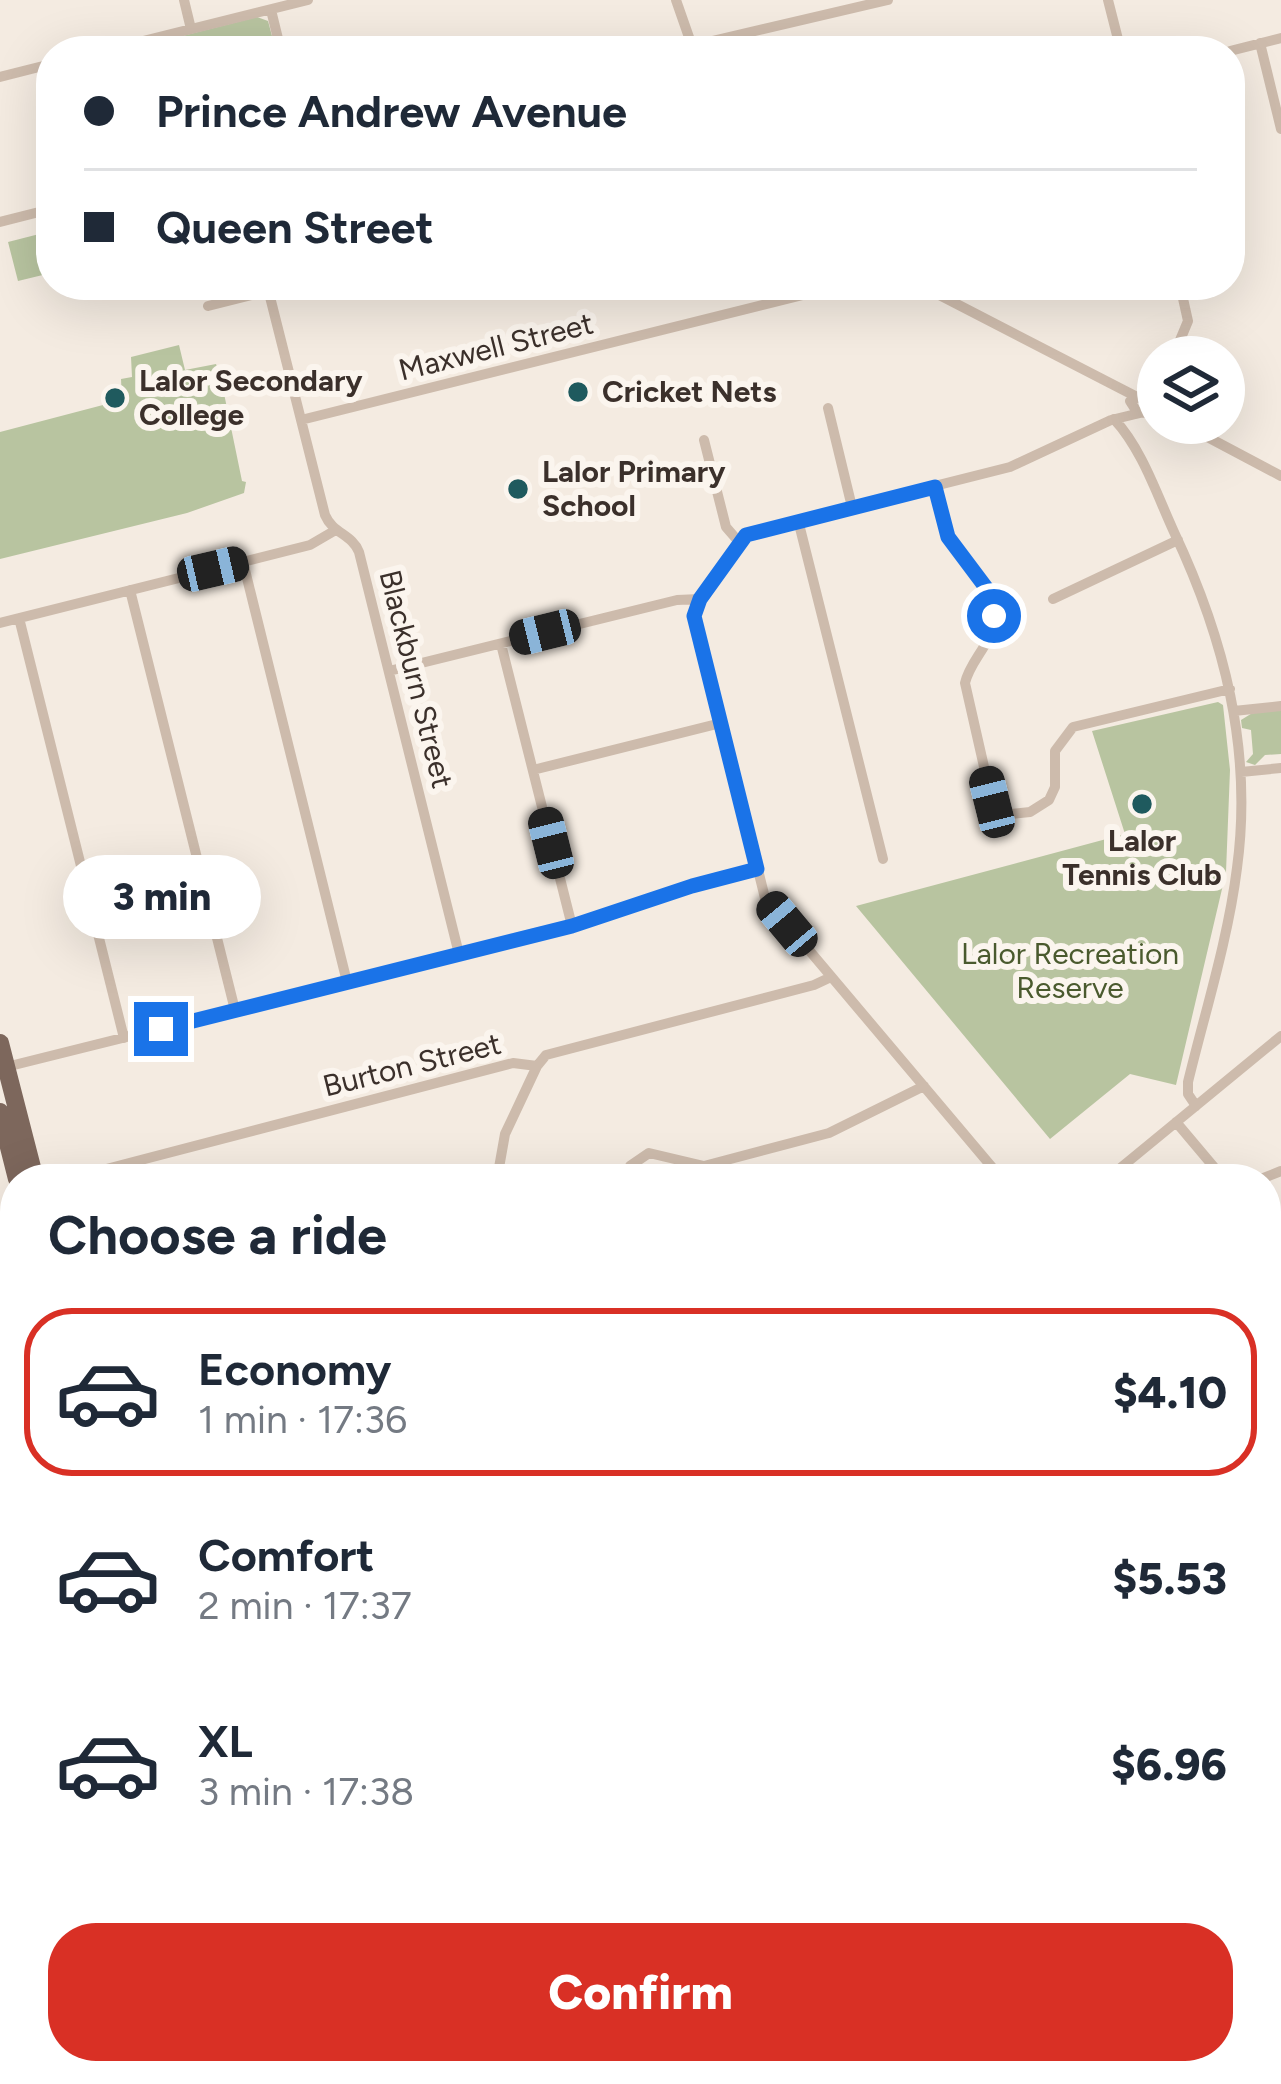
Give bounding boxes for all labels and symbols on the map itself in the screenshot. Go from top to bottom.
street label: Maxwell Street [395,304,597,389]
place label: Lalor Secondary College [139,362,363,433]
place label: Cricket Nets [602,373,776,410]
marker: Cricket Nets [565,379,591,405]
marker: Lalor Secondary College [102,385,128,411]
place label: Lalor Primary School [542,453,726,524]
marker: Lalor Primary School [505,476,531,502]
car [174,543,252,595]
street label: Blackburn Street [371,566,461,792]
route start [967,589,1021,643]
car [506,606,584,658]
car [966,763,1018,841]
marker: Lalor Tennis Club [1129,791,1155,817]
car [525,804,577,882]
place label: Lalor Tennis Club [1062,822,1222,893]
callout: 3 min [62,855,260,939]
car [750,885,824,963]
park label: Lalor Recreation Reserve [961,935,1179,1006]
route end [134,1002,188,1056]
street label: Burton Street [319,1025,505,1104]

